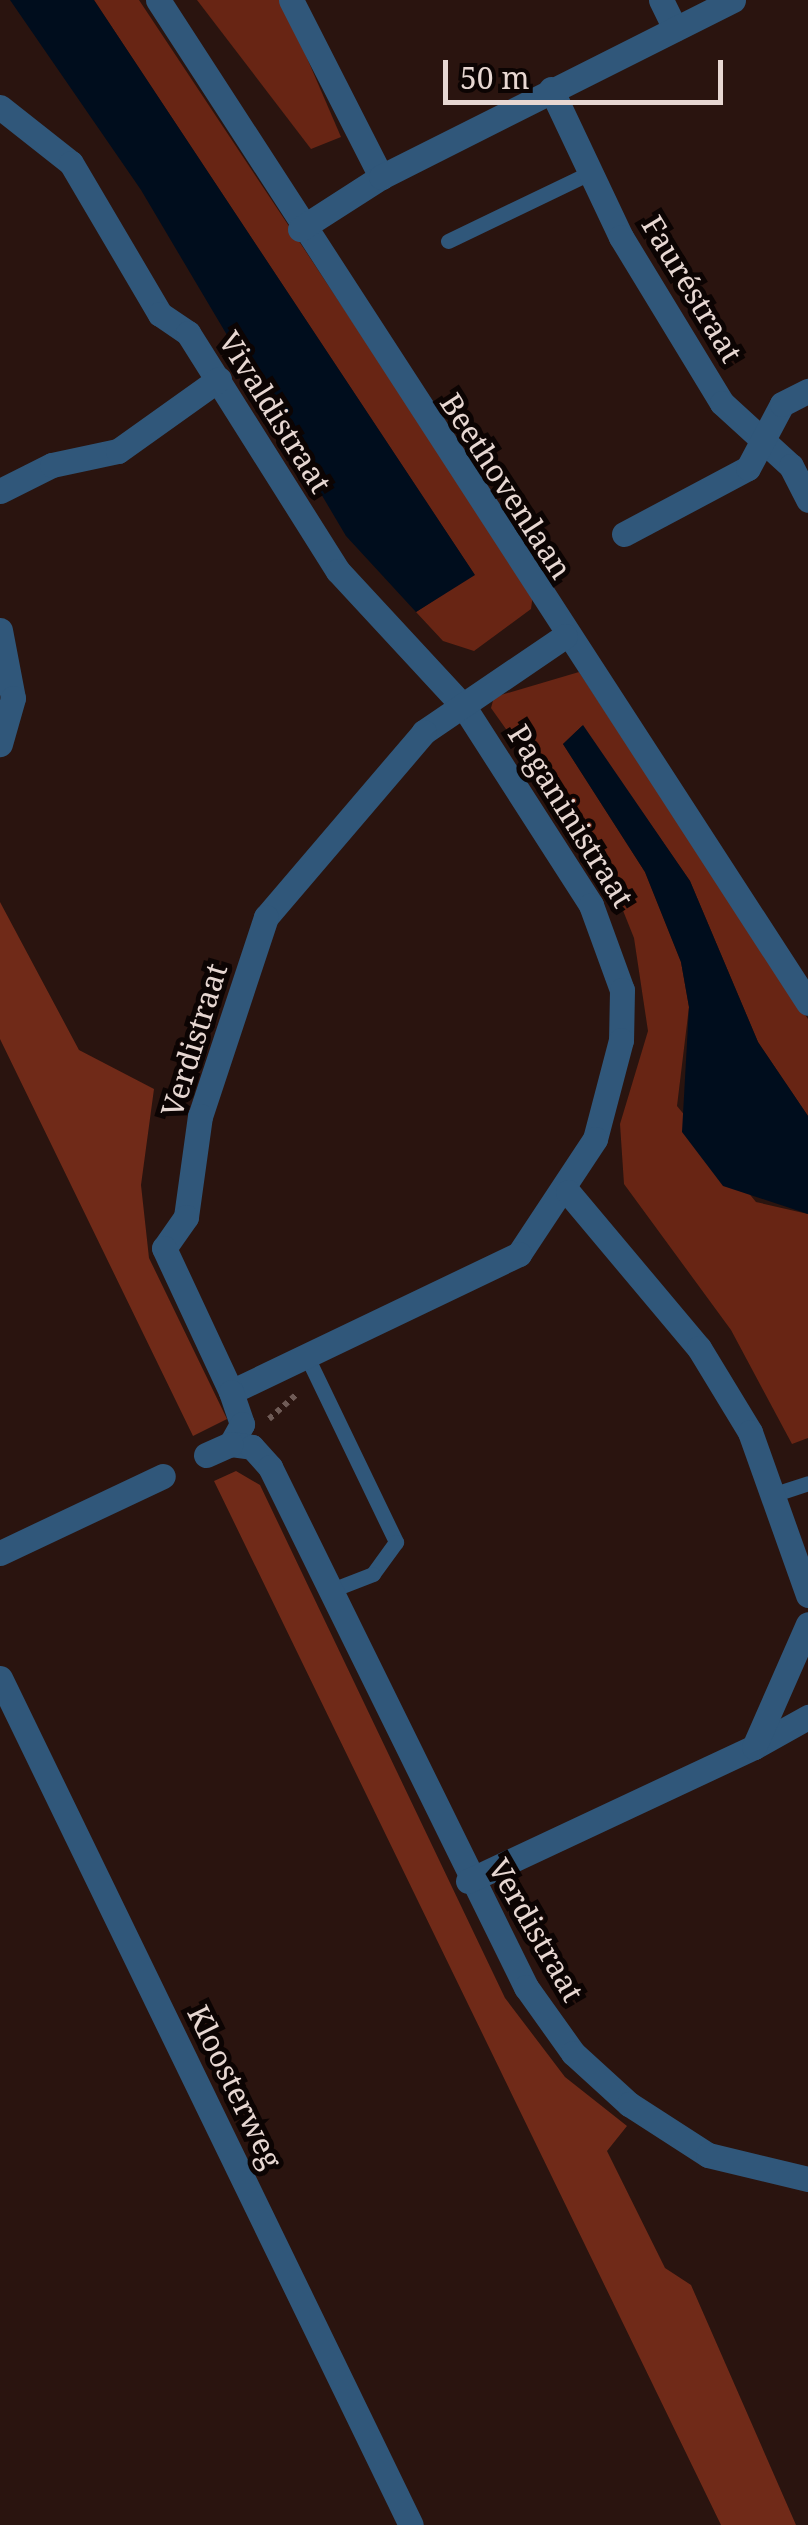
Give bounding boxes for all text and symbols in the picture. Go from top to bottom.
scale bar [448,40,728,102]
text: 50 m [460,57,530,98]
street label: Fauréstraat [634,209,750,369]
street label: Vivaldistraat [211,325,339,499]
street label: Beethovenlaan [433,387,579,585]
street label: Paganinistraat [501,718,641,914]
street label: Verdistraat [154,959,234,1121]
street label: Verdistraat [481,1852,591,2008]
street label: Kloosterweg [180,1999,290,2175]

